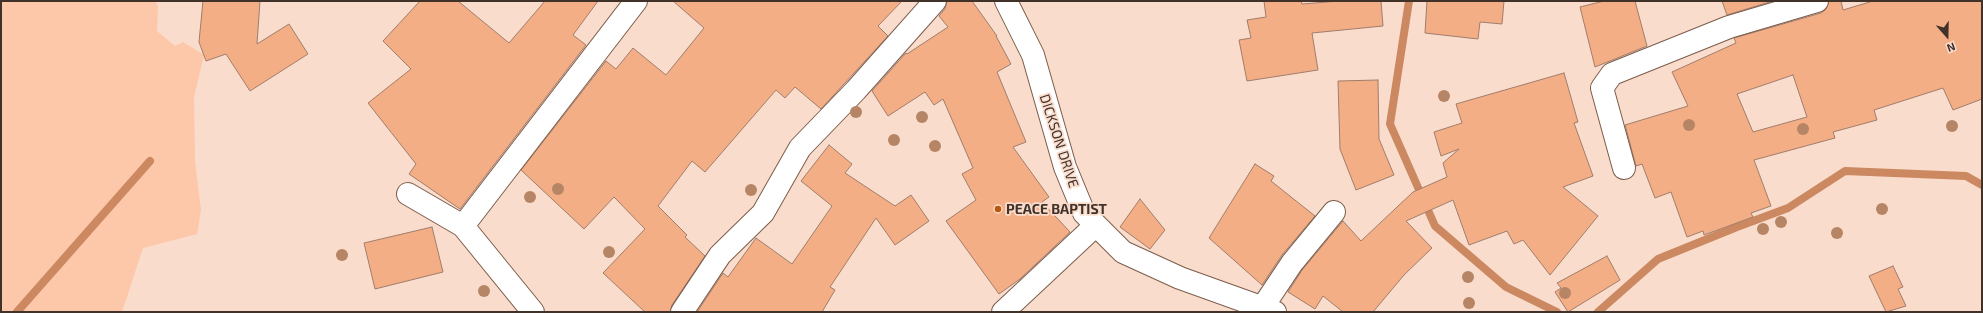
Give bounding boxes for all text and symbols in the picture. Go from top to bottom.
north arrow [1927,16,1967,56]
text: N [1945,40,1957,55]
street label: DICKSON DRIVE [1036,92,1082,190]
place label: PEACE BAPTIST [1006,201,1107,217]
marker: PEACE BAPTIST [993,204,1003,214]

